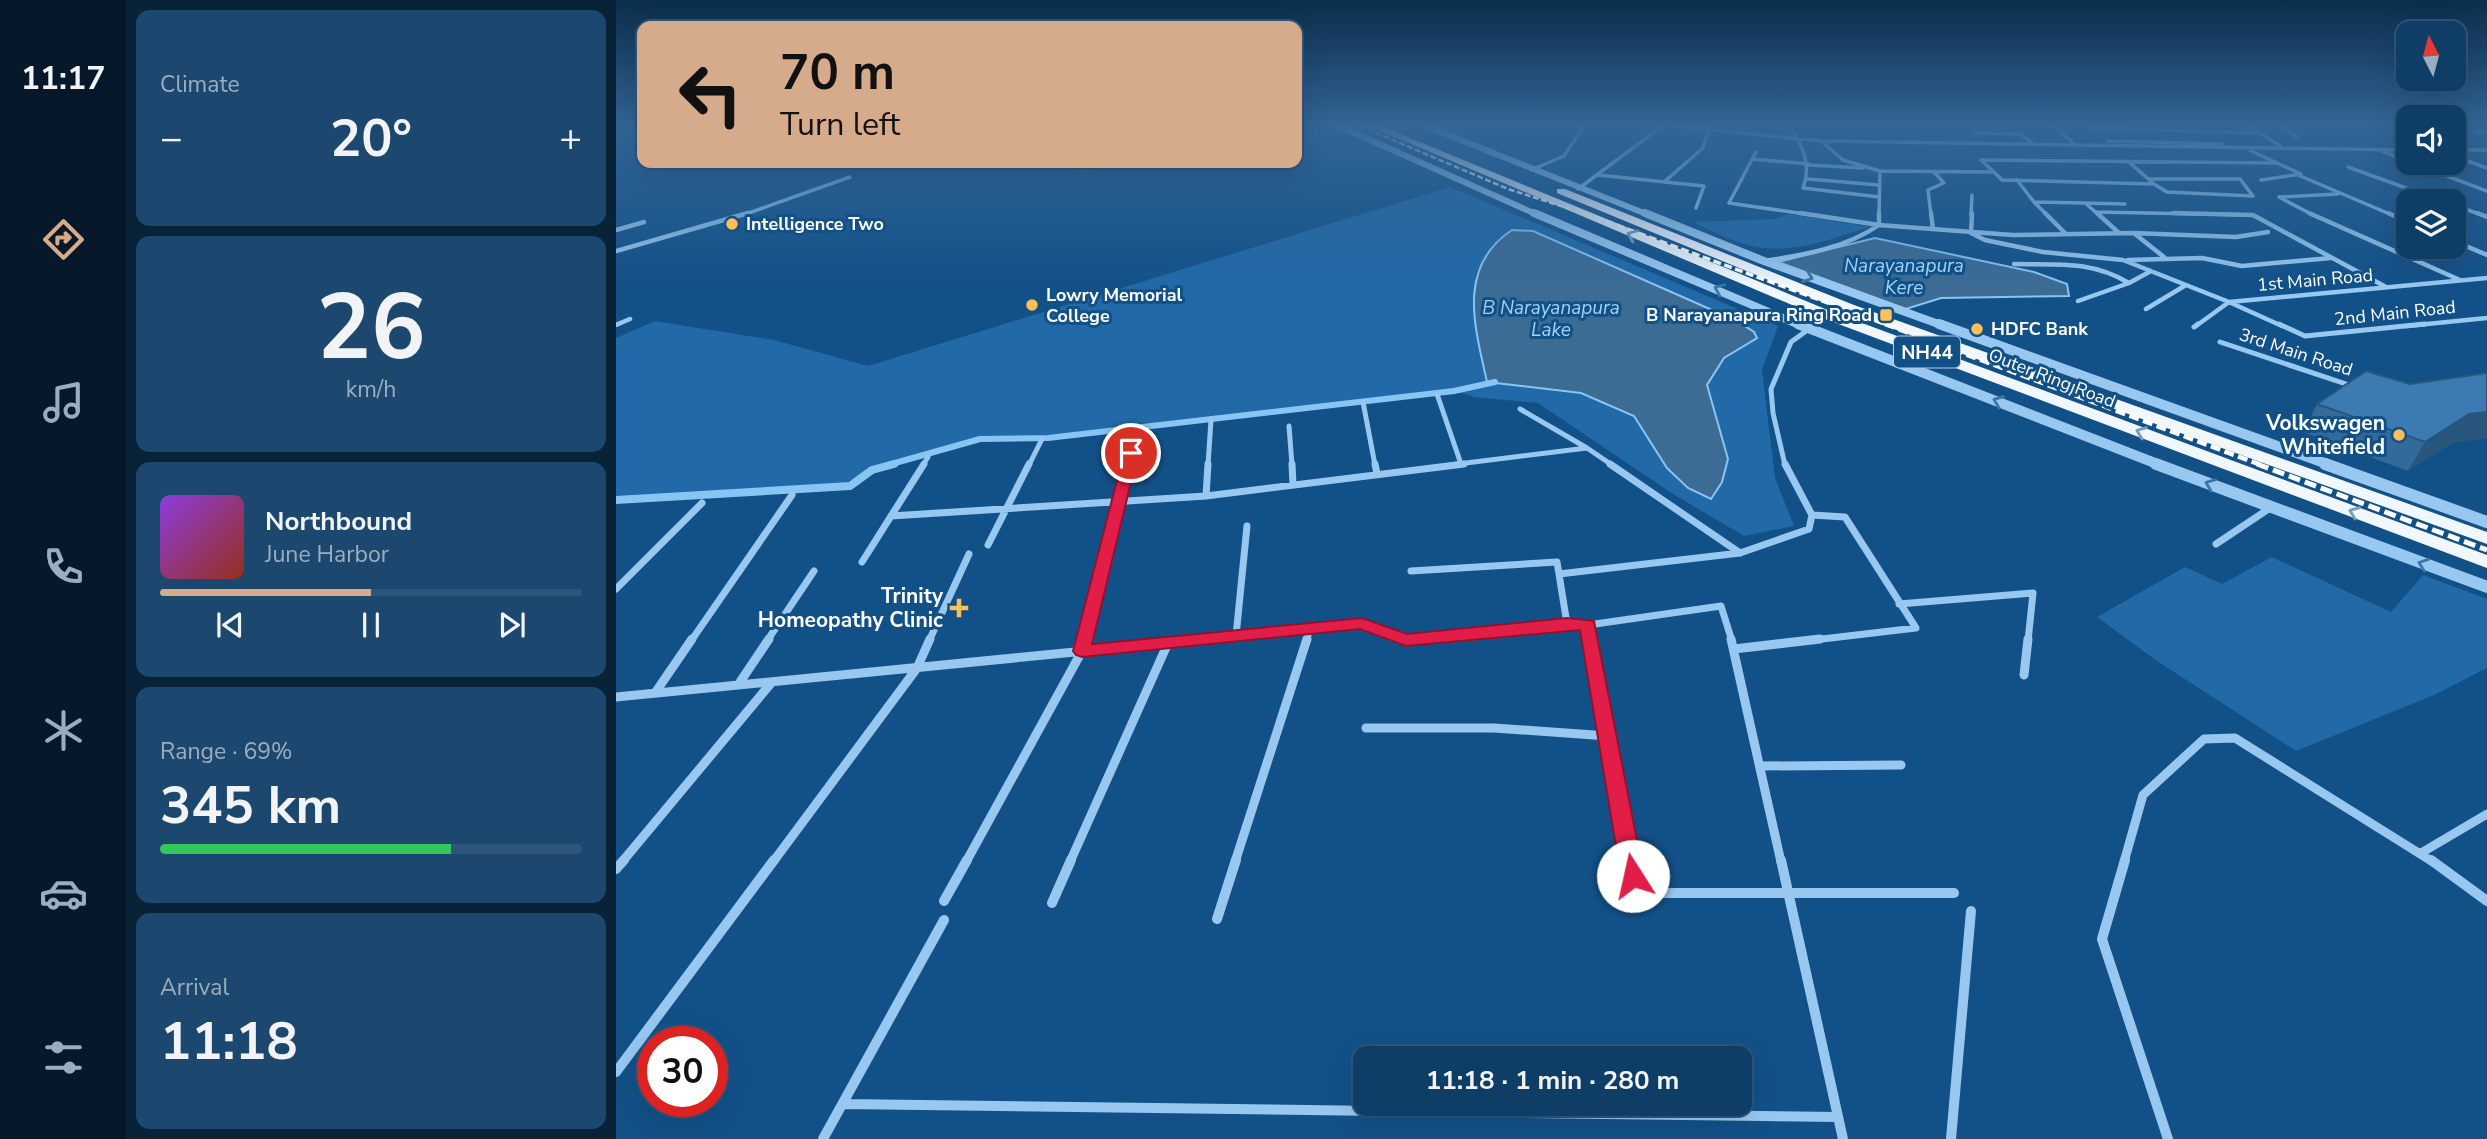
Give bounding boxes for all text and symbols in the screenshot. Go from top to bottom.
north arrow [2396,21,2466,91]
map controls [2396,21,2466,259]
text: 70 m [780,39,895,106]
icon: left [665,49,756,140]
text: 11:17 [21,57,105,100]
text: Climate [160,69,240,100]
text: 20° [330,103,412,174]
text: Turn left [780,103,900,146]
button: sound [2396,105,2466,175]
text: − [160,113,183,164]
text: + [559,113,582,164]
button: layers [2396,189,2466,259]
place label: Intelligence Two [746,212,884,236]
icon: directions [39,215,88,264]
marker: Intelligence Two [724,216,740,232]
one-way arrow [1627,229,1639,243]
water label: Narayanapura Kere [1844,253,1964,301]
street label: 1st Main Road [2256,263,2374,297]
text: 26 [316,266,426,390]
one-way arrow [1802,269,1814,283]
place label: Lowry Memorial College [1046,283,1183,328]
one-way arrow [1713,284,1725,298]
water label: B Narayanapura Lake [1482,295,1620,343]
street label: 2nd Main Road [2333,295,2457,331]
marker: Lowry Memorial College [1024,297,1040,313]
place label: B Narayanapura Ring Road [1646,303,1872,327]
marker: B Narayanapura Ring Road [1878,307,1894,323]
place label: HDFC Bank [1991,317,2088,341]
marker: HDFC Bank [1969,321,1985,337]
street label: 3rd Main Road [2236,322,2356,382]
road number: NH44 [1894,336,1960,368]
street label: Outer Ring Road [1985,343,2119,413]
text: km/h [346,374,396,405]
icon: music [39,378,88,427]
one-way arrow [1993,395,2005,409]
place label: Volkswagen Whitefield [2265,409,2385,461]
pin [1101,423,1161,483]
one-way arrow [2136,427,2148,441]
marker: Volkswagen Whitefield [2391,427,2407,443]
icon: arrive [1112,434,1150,472]
one-way arrow [2205,479,2217,493]
text: Northbound [265,504,412,539]
one-way arrow [2349,506,2361,520]
text: June Harbor [265,539,389,570]
icon: phone [39,542,88,591]
one-way arrow [2417,558,2429,572]
place label: Trinity Homeopathy Clinic [758,582,944,634]
marker: Trinity Homeopathy Clinic [949,598,969,618]
icon: previous [211,606,249,644]
icon: pause [352,606,390,644]
icon: next [493,606,531,644]
icon: climate [39,706,88,755]
text: Range · 69% [160,736,292,767]
text: 345 km [160,770,341,841]
position arrow [1596,839,1670,913]
icon: car [39,869,88,918]
text: Arrival [160,972,229,1003]
text: 11:18 [160,1006,298,1077]
speed limit sign: 30 [637,1026,728,1117]
icon: filters [39,1033,88,1082]
text: 11:18 · 1 min · 280 m [1426,1063,1679,1098]

